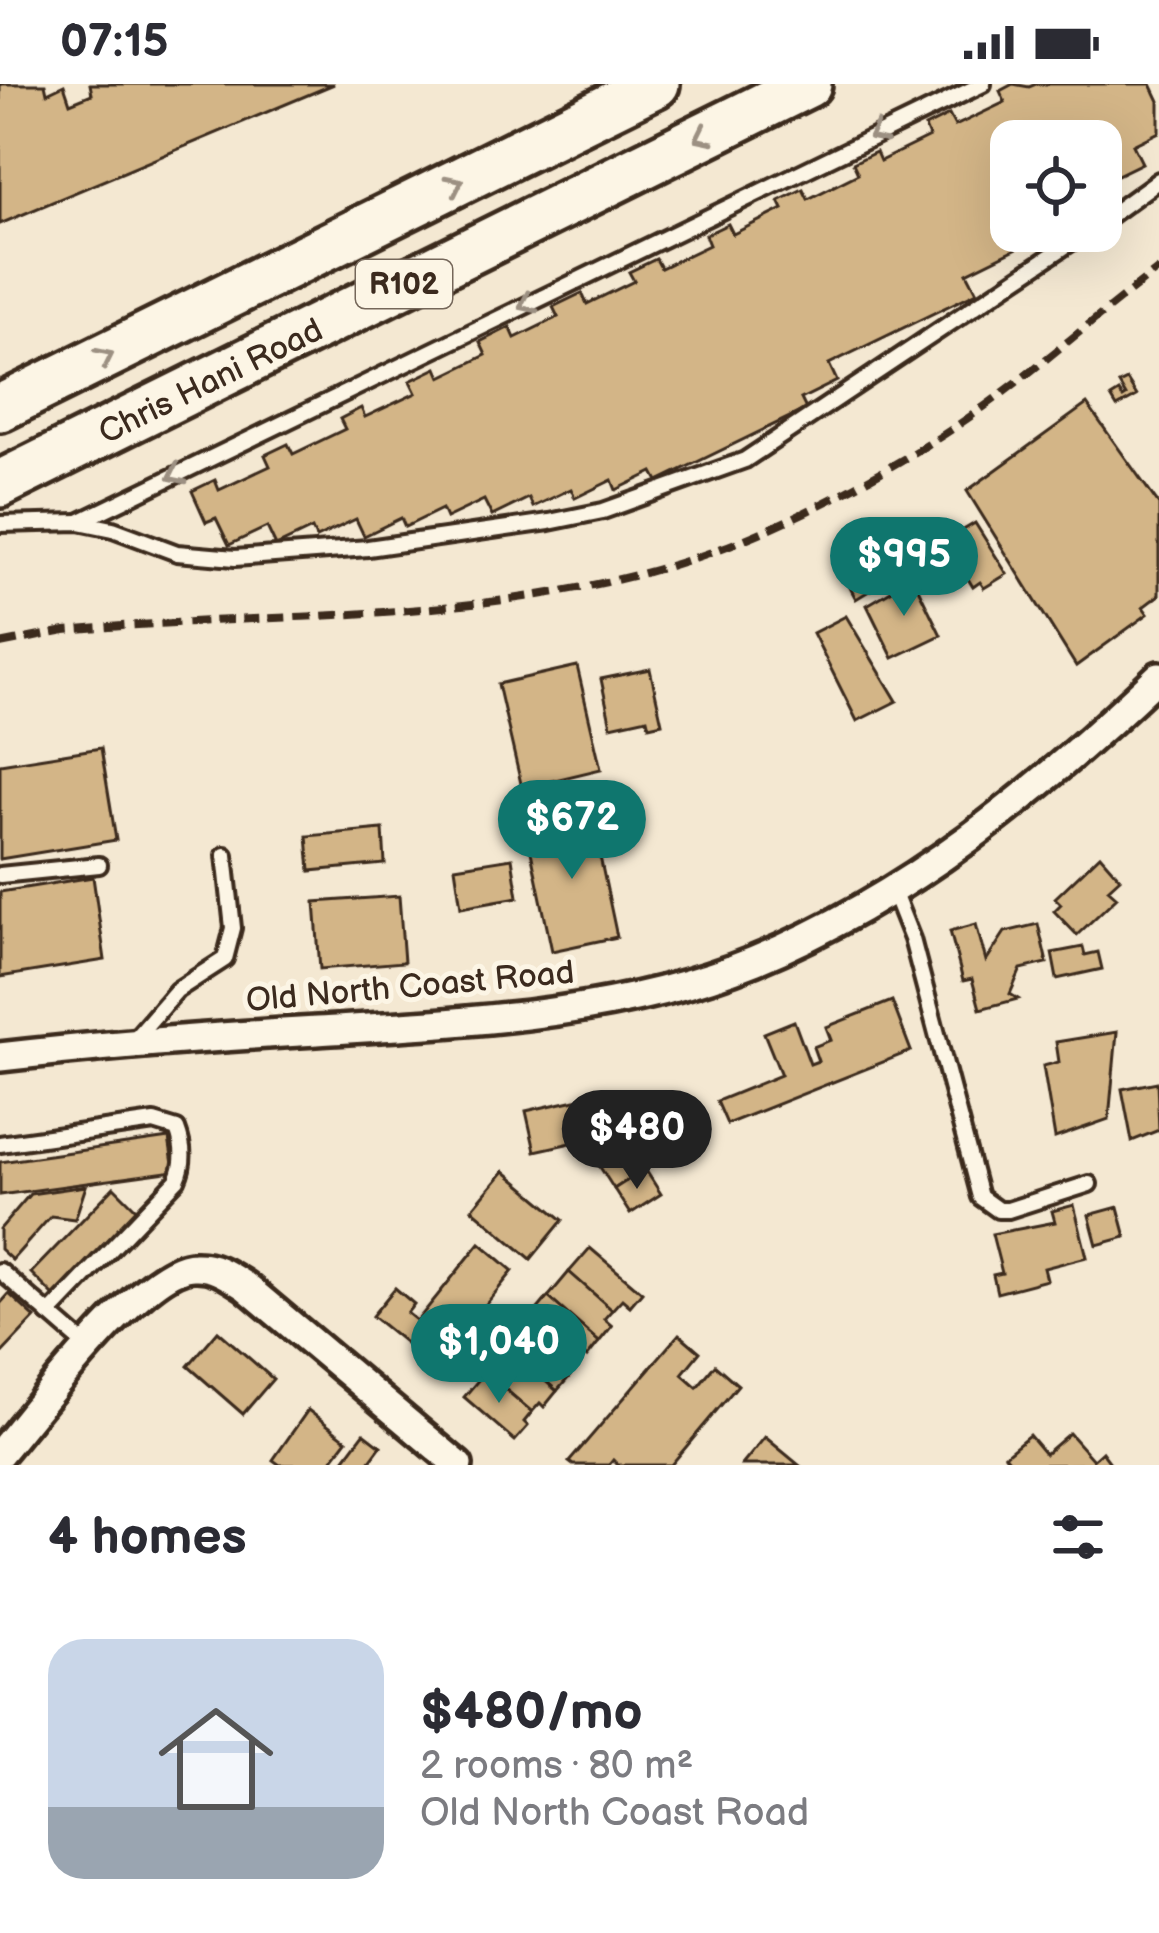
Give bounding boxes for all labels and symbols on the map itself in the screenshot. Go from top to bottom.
one-way arrow [868,120,889,143]
one-way arrow [694,122,715,145]
one-way arrow [442,175,464,198]
road number: R102 [356,260,452,308]
one-way arrow [517,290,539,313]
street label: Chris Hani Road [92,310,329,453]
one-way arrow [93,347,114,371]
one-way arrow [167,461,188,484]
pin: $995 [833,517,975,619]
pin: $672 [501,780,643,882]
street label: Old North Coast Road [244,953,576,1021]
pin: $480 [566,1090,708,1192]
pin: $1,040 [401,1304,597,1406]

